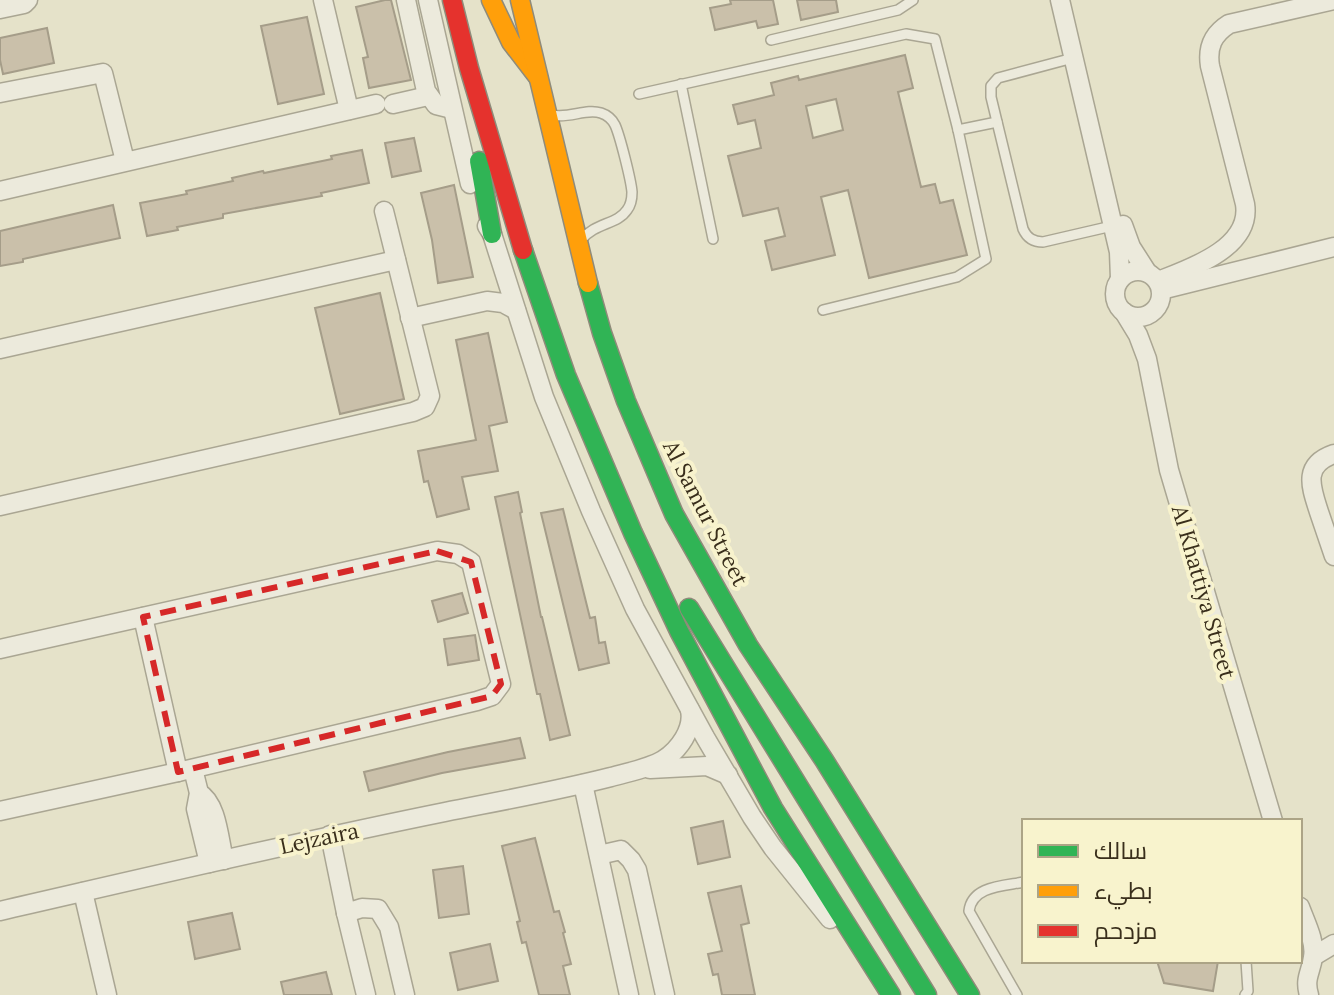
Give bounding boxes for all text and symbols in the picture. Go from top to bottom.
street label: Al Samur Street [657,435,755,591]
street label: Al Khattiya Street [1166,501,1242,683]
street label: Lejzaira [277,816,361,860]
legend [1022,819,1302,963]
text: سالك [1094,835,1147,866]
text: بطيء [1094,875,1153,910]
text: مزدحم [1094,915,1157,947]

